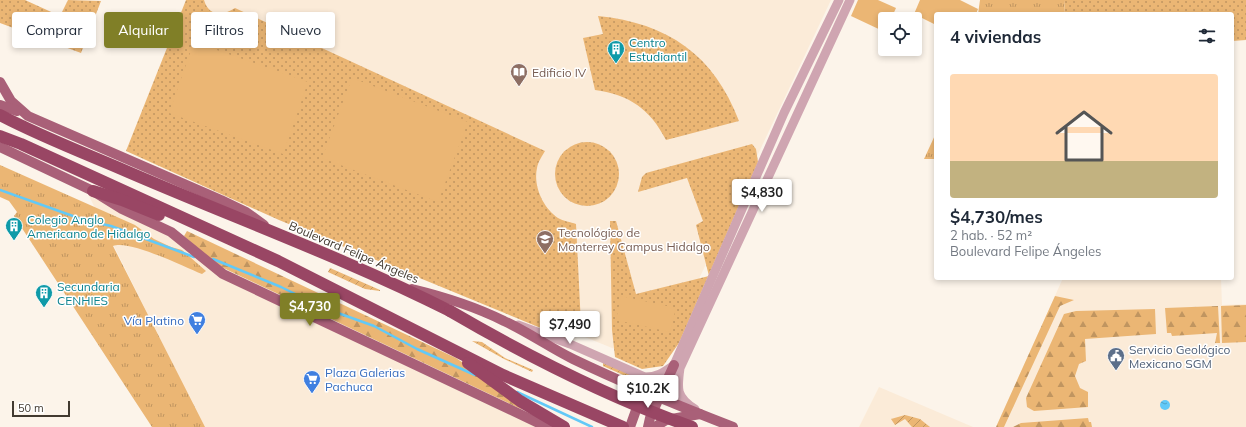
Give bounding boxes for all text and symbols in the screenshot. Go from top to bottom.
chip: Comprar [12,12,96,48]
chip: Alquilar [104,12,183,48]
chip: Filtros [191,12,258,48]
chip: Nuevo [266,12,335,48]
map controls [878,12,922,56]
button: locate [878,12,922,56]
icon: filters [1196,25,1218,47]
text: 4 viviendas [950,26,1041,47]
place label: Centro Estudiantil [629,35,687,64]
building icon: Centro Estudiantil [606,39,626,64]
library icon: Edificio IV [509,62,529,87]
place label: Edificio IV [532,65,587,80]
icon: home [1048,100,1120,172]
pin: $4,830 [729,179,795,213]
text: $4,830 [741,184,783,200]
text: $4,730/mes [950,206,1043,227]
place label: Colegio Anglo Americano de Hidalgo [27,212,151,241]
building icon: Colegio Anglo Americano de Hidalgo [4,216,24,241]
street label: Boulevard Felipe Ángeles [287,218,421,286]
place label: Tecnológico de Monterrey Campus Hidalgo [558,225,710,254]
text: 2 hab. · 52 m² [950,227,1032,243]
school or university icon: Tecnológico de Monterrey Campus Hidalgo [535,229,555,254]
text: Boulevard Felipe Ángeles [950,243,1102,259]
place label: Secundaria CENHIES [57,279,120,308]
building icon: Secundaria CENHIES [34,283,54,308]
pin: $4,730 [277,293,343,327]
text: $4,730 [289,298,331,314]
supermarket icon: Vía Platino [187,310,207,335]
pin: $7,490 [537,311,603,345]
place label: Vía Platino [124,313,184,328]
text: $7,490 [549,316,591,332]
place label: Servicio Geológico Mexicano SGM [1129,342,1231,371]
public building icon: Servicio Geológico Mexicano SGM [1106,346,1126,371]
place label: Plaza Galerias Pachuca [325,365,405,394]
supermarket icon: Plaza Galerias Pachuca [302,369,322,394]
pin: $10.2K [615,375,681,409]
text: $10.2K [626,380,670,396]
scale bar [12,399,70,418]
text: 50 m [18,401,44,415]

